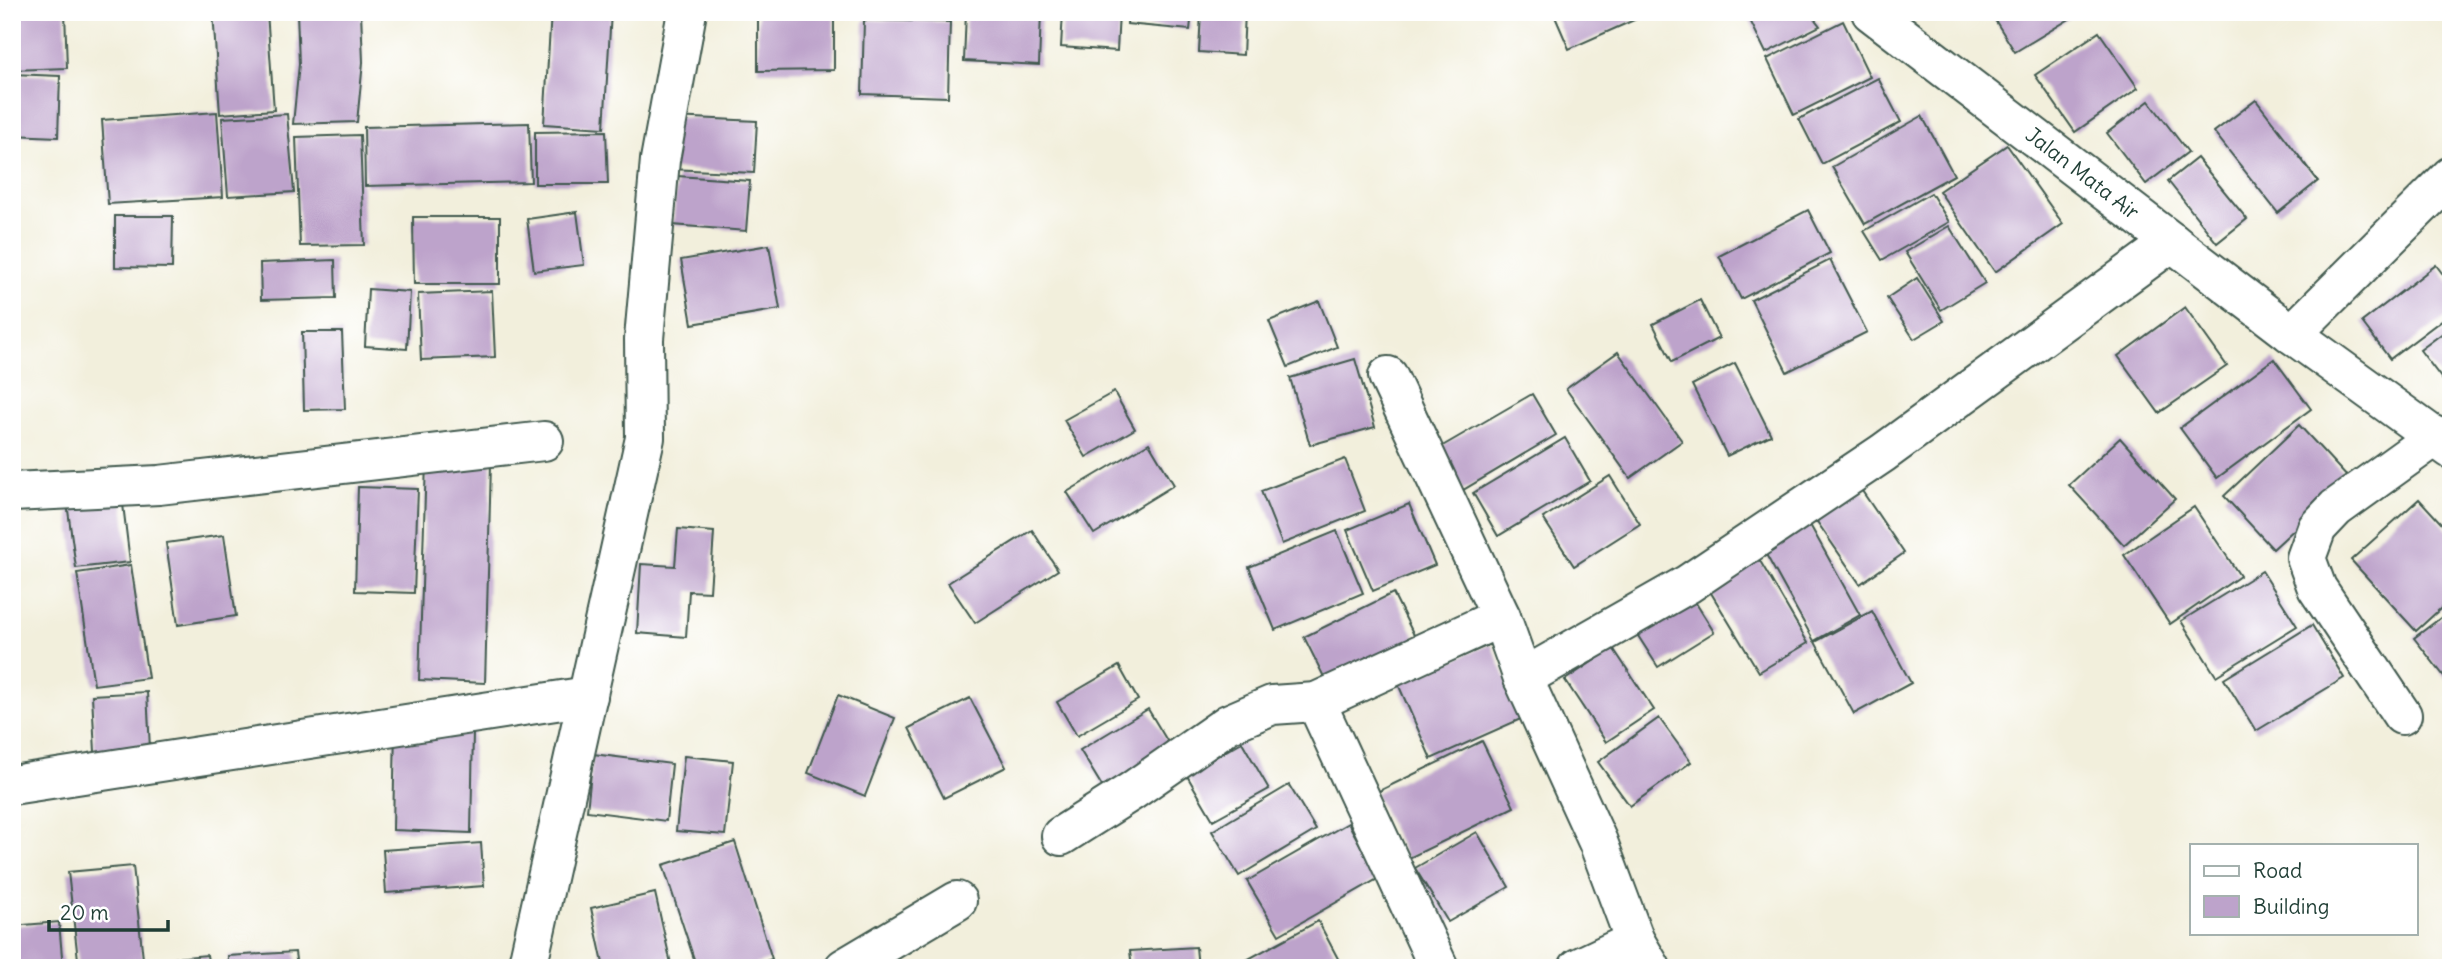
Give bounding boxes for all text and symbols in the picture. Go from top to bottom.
street label: Jalan Mata Air [2020,121,2145,226]
legend [2190,844,2418,934]
text: Road [2253,857,2302,884]
scale bar [49,889,168,933]
text: Building [2253,893,2329,920]
text: 20 m [60,899,109,926]

